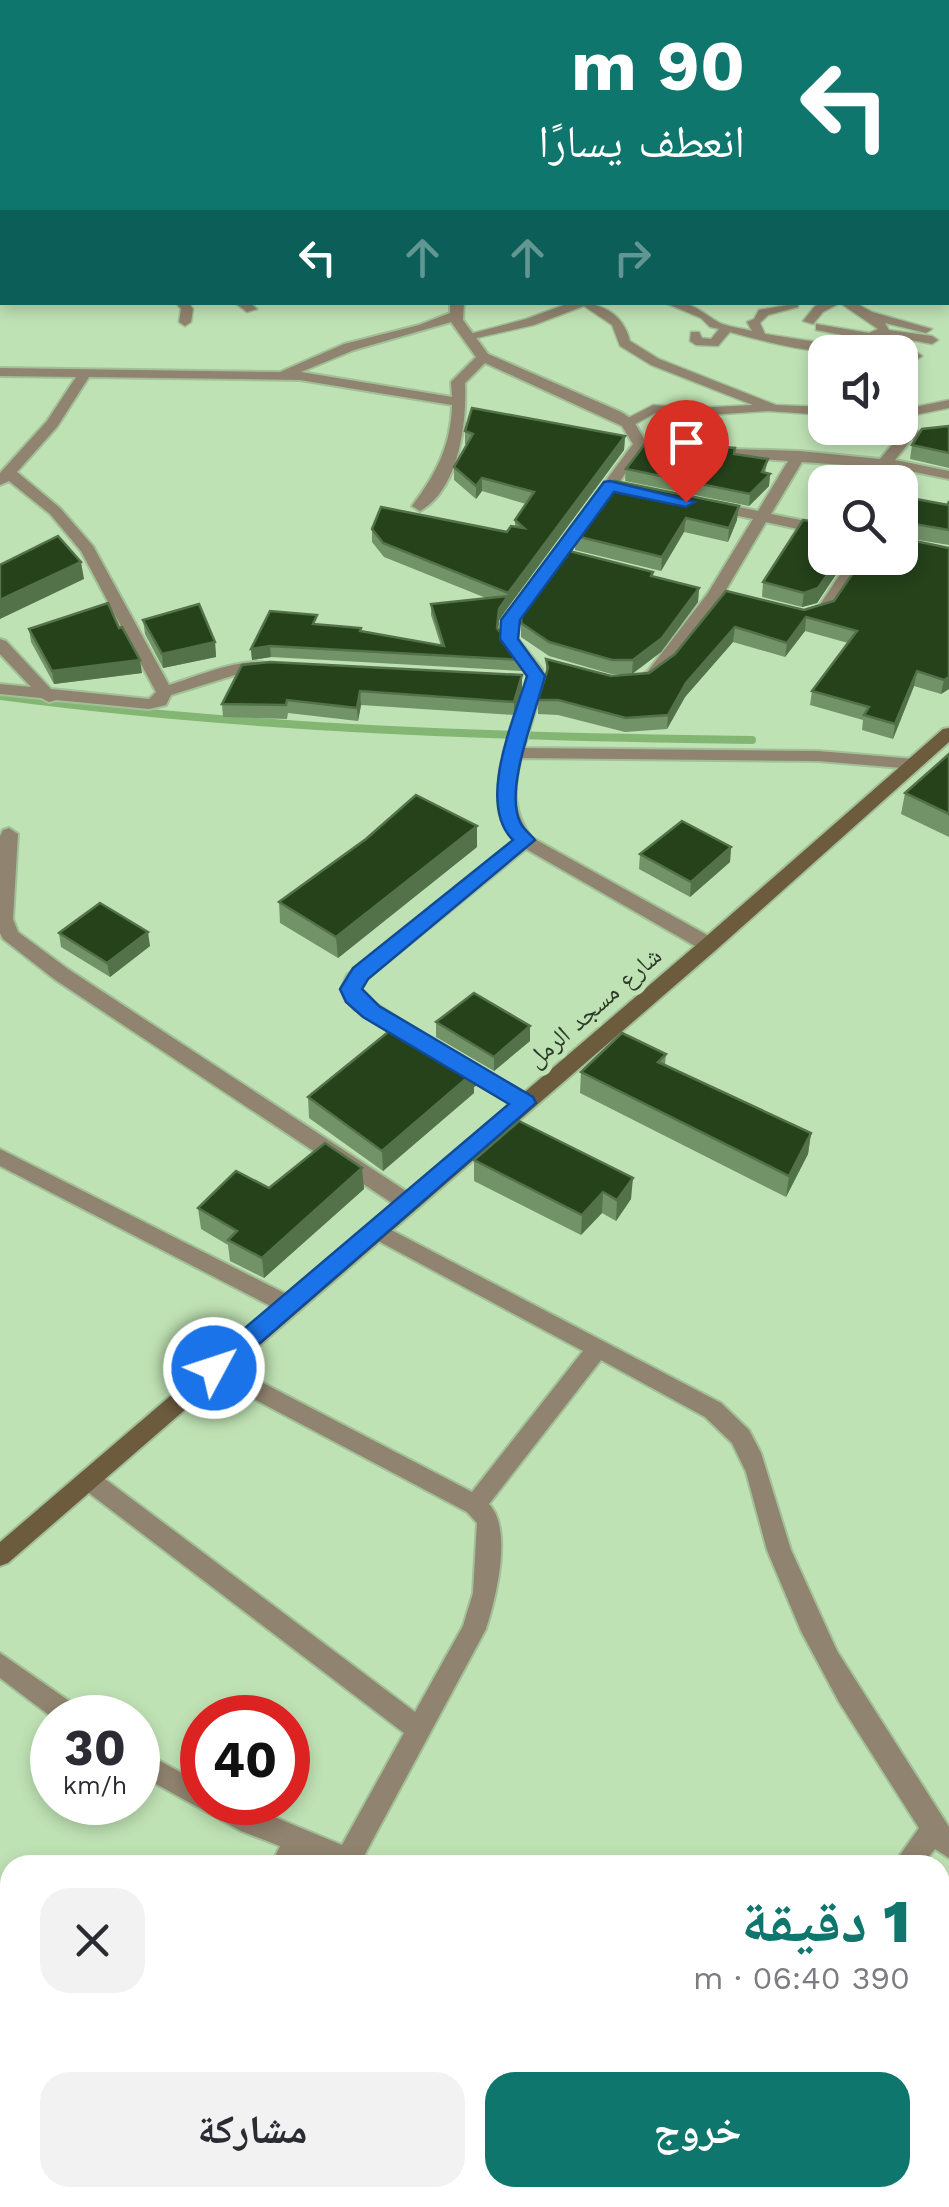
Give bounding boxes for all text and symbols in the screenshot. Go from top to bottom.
text: 90 m [571,25,745,107]
icon: left [780,40,910,170]
text: انعطف يسارًا [538,115,745,168]
icon: left [290,230,345,285]
icon: ahead [395,230,450,285]
icon: ahead [500,230,555,285]
icon: right [605,230,660,285]
map controls [808,335,918,575]
button: sound [808,335,918,445]
pin [644,400,729,503]
icon: arrive [659,415,714,470]
button: search [808,465,918,575]
street label: شارع مسجد الرمل [521,941,668,1074]
position arrow [162,1316,266,1420]
speed limit sign: 40 [180,1695,310,1825]
text: 30 [64,1718,126,1777]
text: km/h [63,1771,127,1800]
text: 1 دقيقة [741,1886,910,1957]
button: close [40,1888,145,1993]
text: 390 m · 06:40 [693,1959,910,1997]
button: مشاركة [40,2072,465,2187]
button: خروج [485,2072,910,2187]

